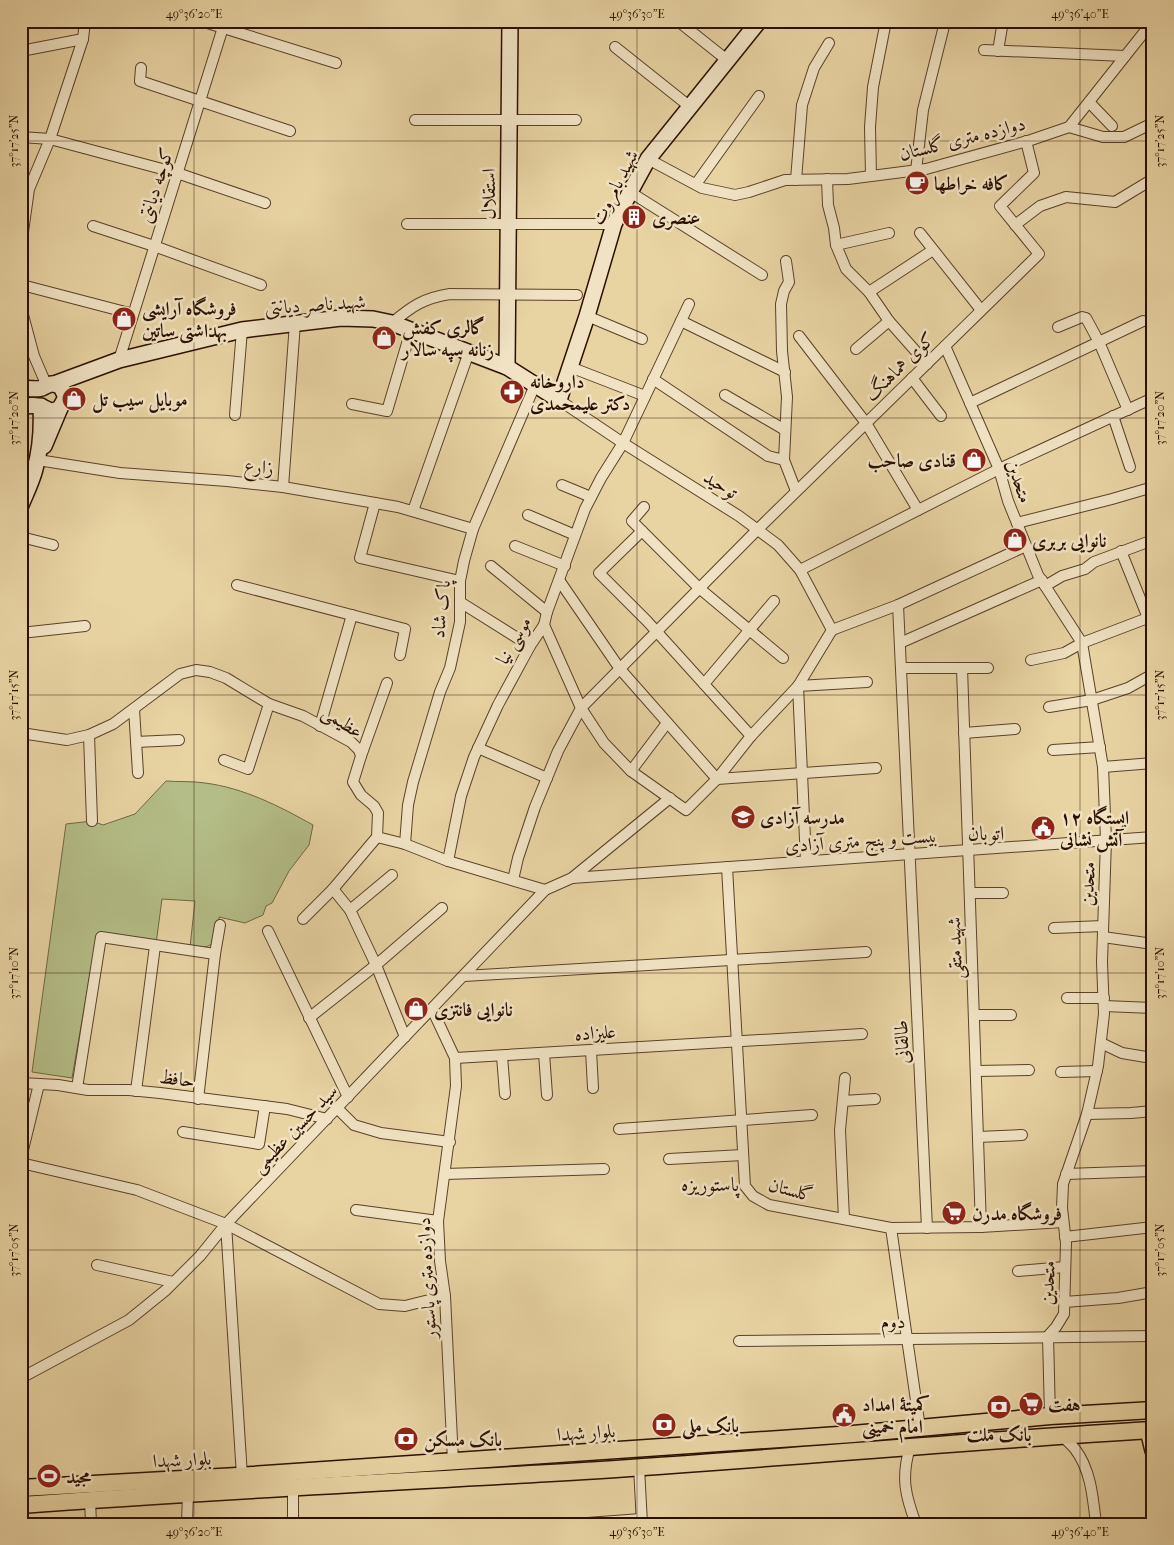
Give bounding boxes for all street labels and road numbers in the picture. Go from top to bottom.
street label: دوازده متری گلستان [897,112,1028,165]
street label: کوچه دیانتی [133,145,180,226]
street label: شهید بامروت [587,146,645,230]
street label: استقلال [478,168,500,220]
street label: شهید ناصر دیانتی [264,290,367,321]
street label: کوی هماهنگ [859,326,940,406]
street label: زارع [243,455,275,483]
street label: متحدین [1001,457,1037,506]
street label: توحید [699,466,742,505]
street label: پاک شاد [427,577,457,640]
street label: موسی نیا [492,613,538,669]
street label: عظیمی [317,701,367,745]
street label: بیست و پنج متری آزادی [784,825,938,863]
street label: متحدین [1076,861,1100,907]
street label: شهید متقی [943,916,969,979]
street label: طالقانی [890,1019,914,1064]
street label: علیزاده [574,1021,616,1045]
street label: حافظ [158,1066,196,1092]
street label: سید حسین عظیمی [247,1080,344,1179]
street label: گلستان [766,1172,816,1206]
street label: دوازده متری پاستور [413,1217,443,1341]
street label: متحدین [1036,1260,1060,1306]
street label: دوم [880,1311,906,1338]
street label: بلوار شهدا [556,1420,616,1447]
street label: بلوار شهدا [152,1447,212,1474]

